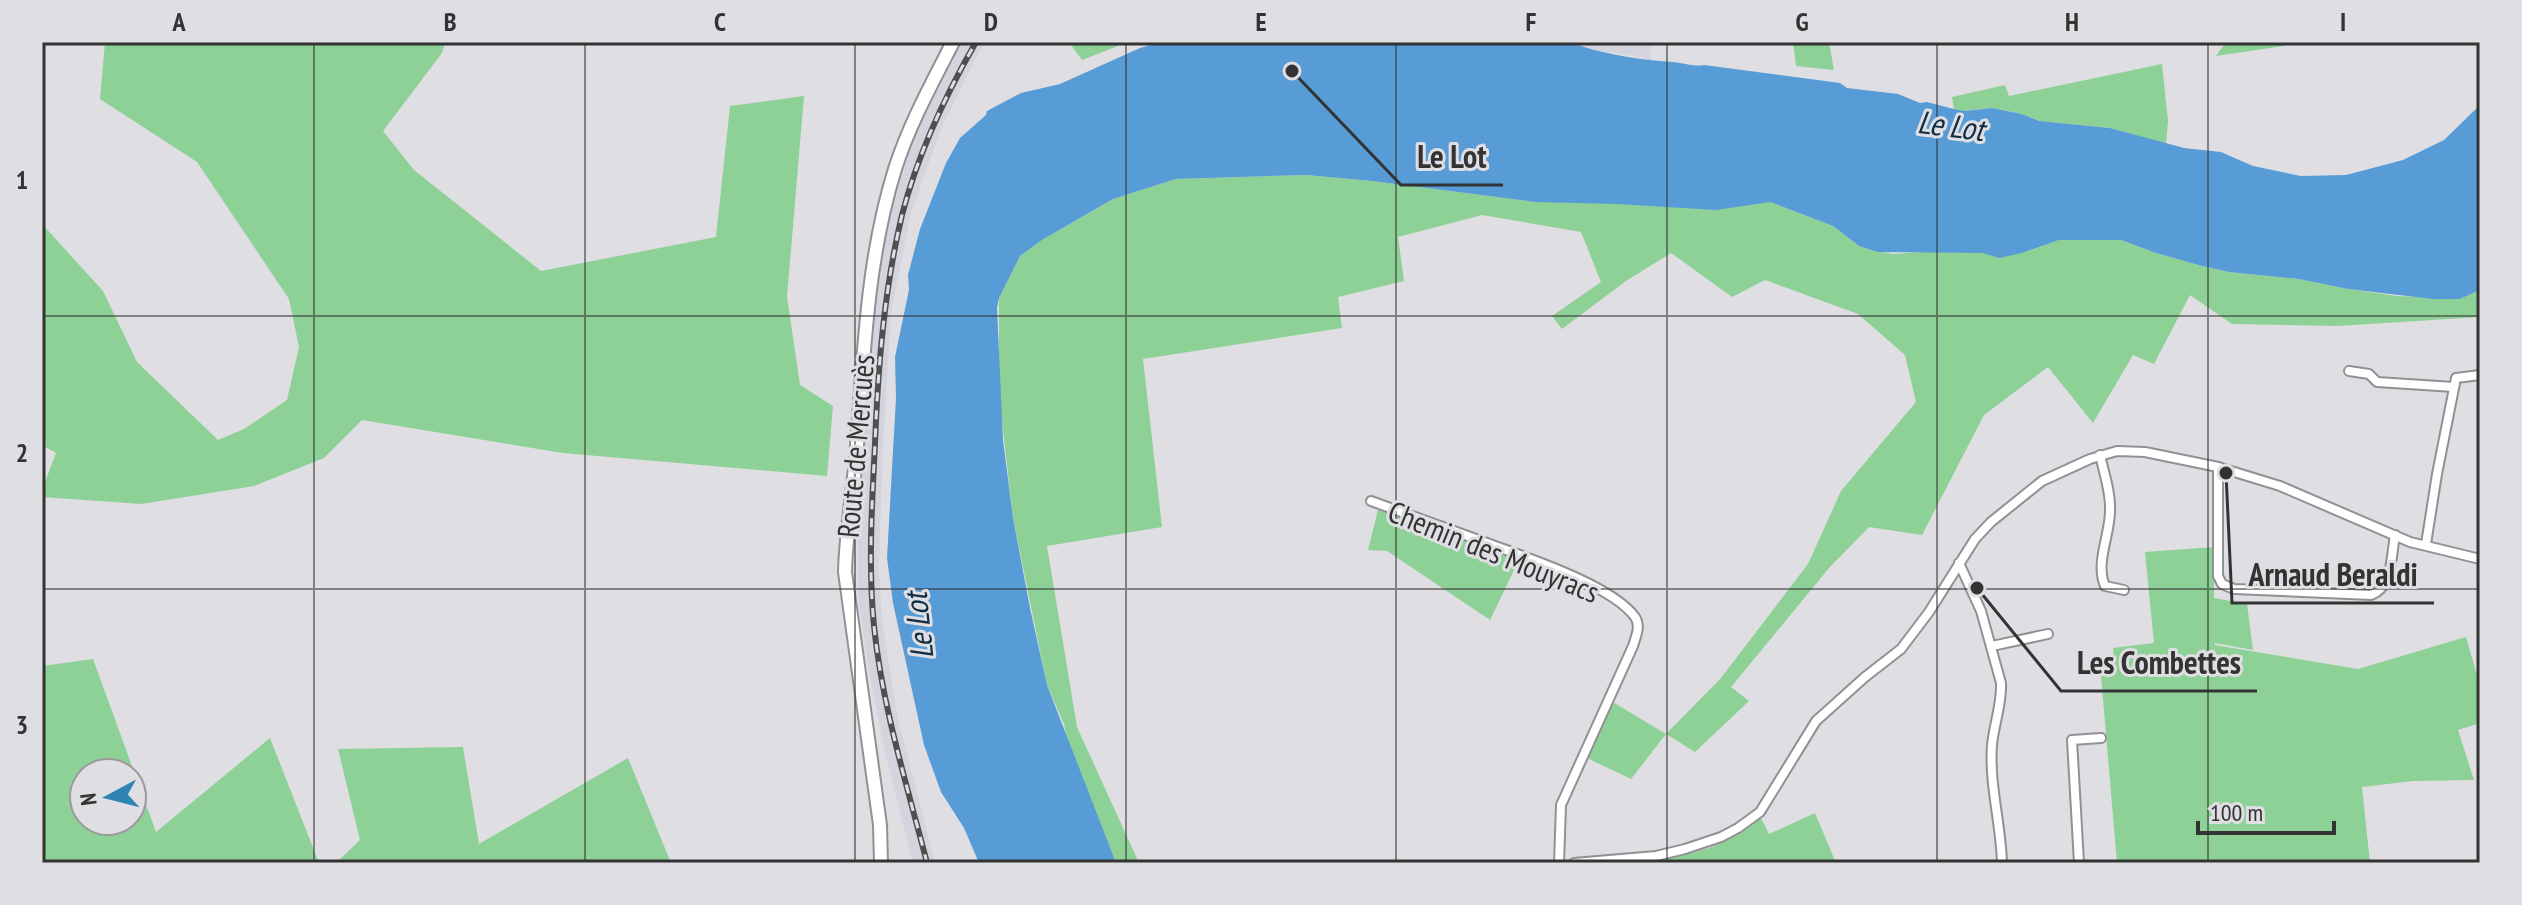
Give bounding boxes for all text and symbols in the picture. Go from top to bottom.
text: A [171,5,186,38]
text: B [444,5,457,38]
text: C [714,5,726,38]
text: D [984,5,998,38]
text: E [1255,5,1267,38]
text: F [1526,5,1537,38]
text: G [1795,5,1809,38]
text: H [2065,5,2079,38]
text: I [2340,5,2346,38]
water label: Le Lot [1916,100,1990,150]
callout: Le Lot [1401,129,1503,185]
text: Le Lot [1417,135,1487,177]
text: 1 [16,163,28,196]
street label: Route de Mercuès [828,353,882,539]
text: 2 [16,436,28,469]
street label: Chemin des Mouyracs [1383,491,1605,611]
callout: Arnaud Beraldi [2232,547,2434,603]
text: Arnaud Beraldi [2247,553,2418,595]
water label: Le Lot [893,588,942,661]
callout: Les Combettes [2061,635,2257,691]
text: Les Combettes [2077,641,2241,683]
text: 3 [16,708,28,741]
north arrow [68,757,148,837]
scale bar [2198,785,2334,835]
text: N [74,792,103,807]
text: 100 m [2210,797,2263,828]

